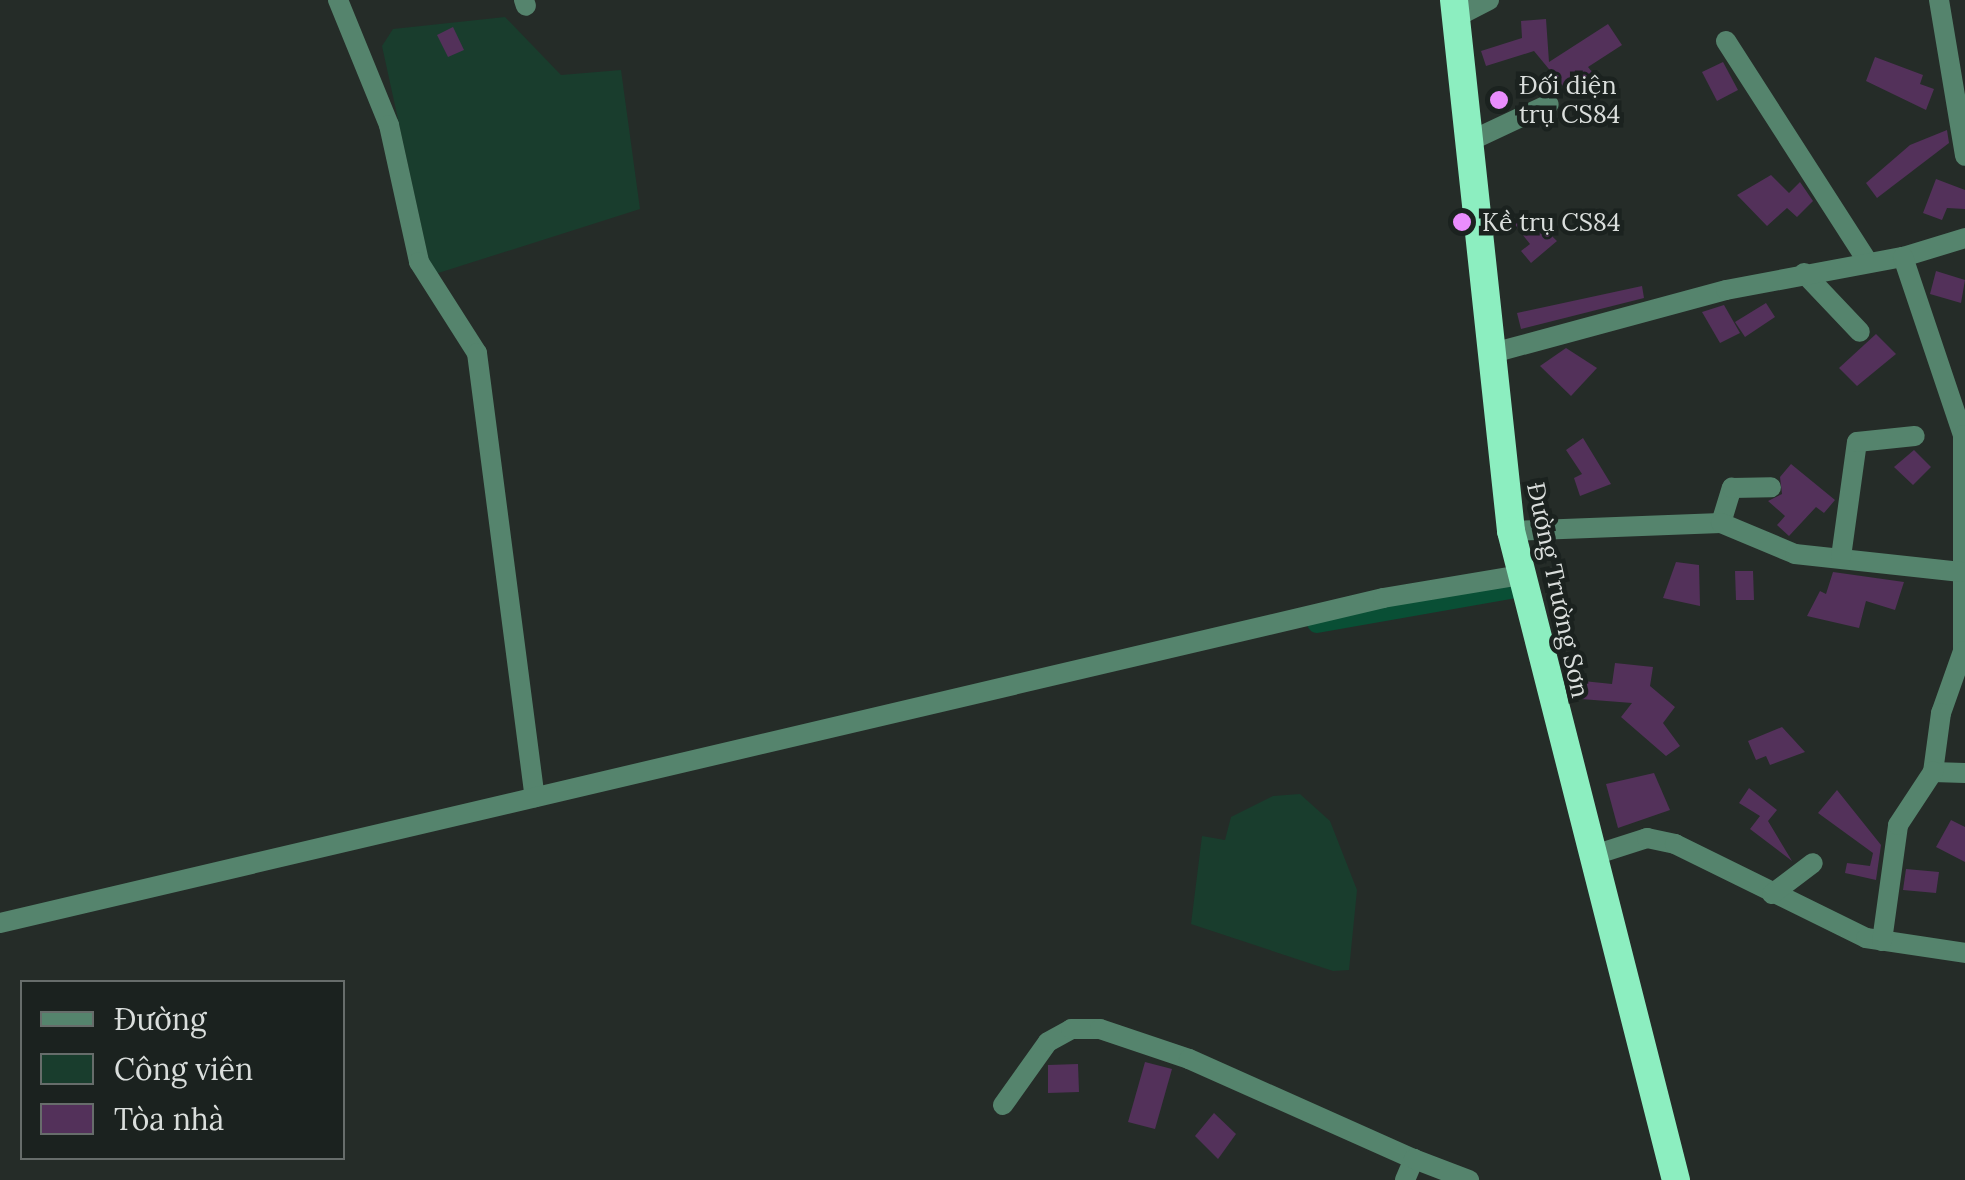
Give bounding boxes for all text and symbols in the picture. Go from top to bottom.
place label: Đối diện trụ CS84 [1519,71,1620,130]
marker: Đối diện trụ CS84 [1488,89,1510,111]
place label: Kề trụ CS84 [1482,207,1620,237]
marker: Kề trụ CS84 [1451,211,1473,233]
street label: Đường Trường Sơn [1521,480,1595,700]
legend [20,980,345,1160]
text: Đường [114,1000,207,1038]
text: Công viên [114,1050,253,1088]
text: Tòa nhà [114,1100,224,1138]

